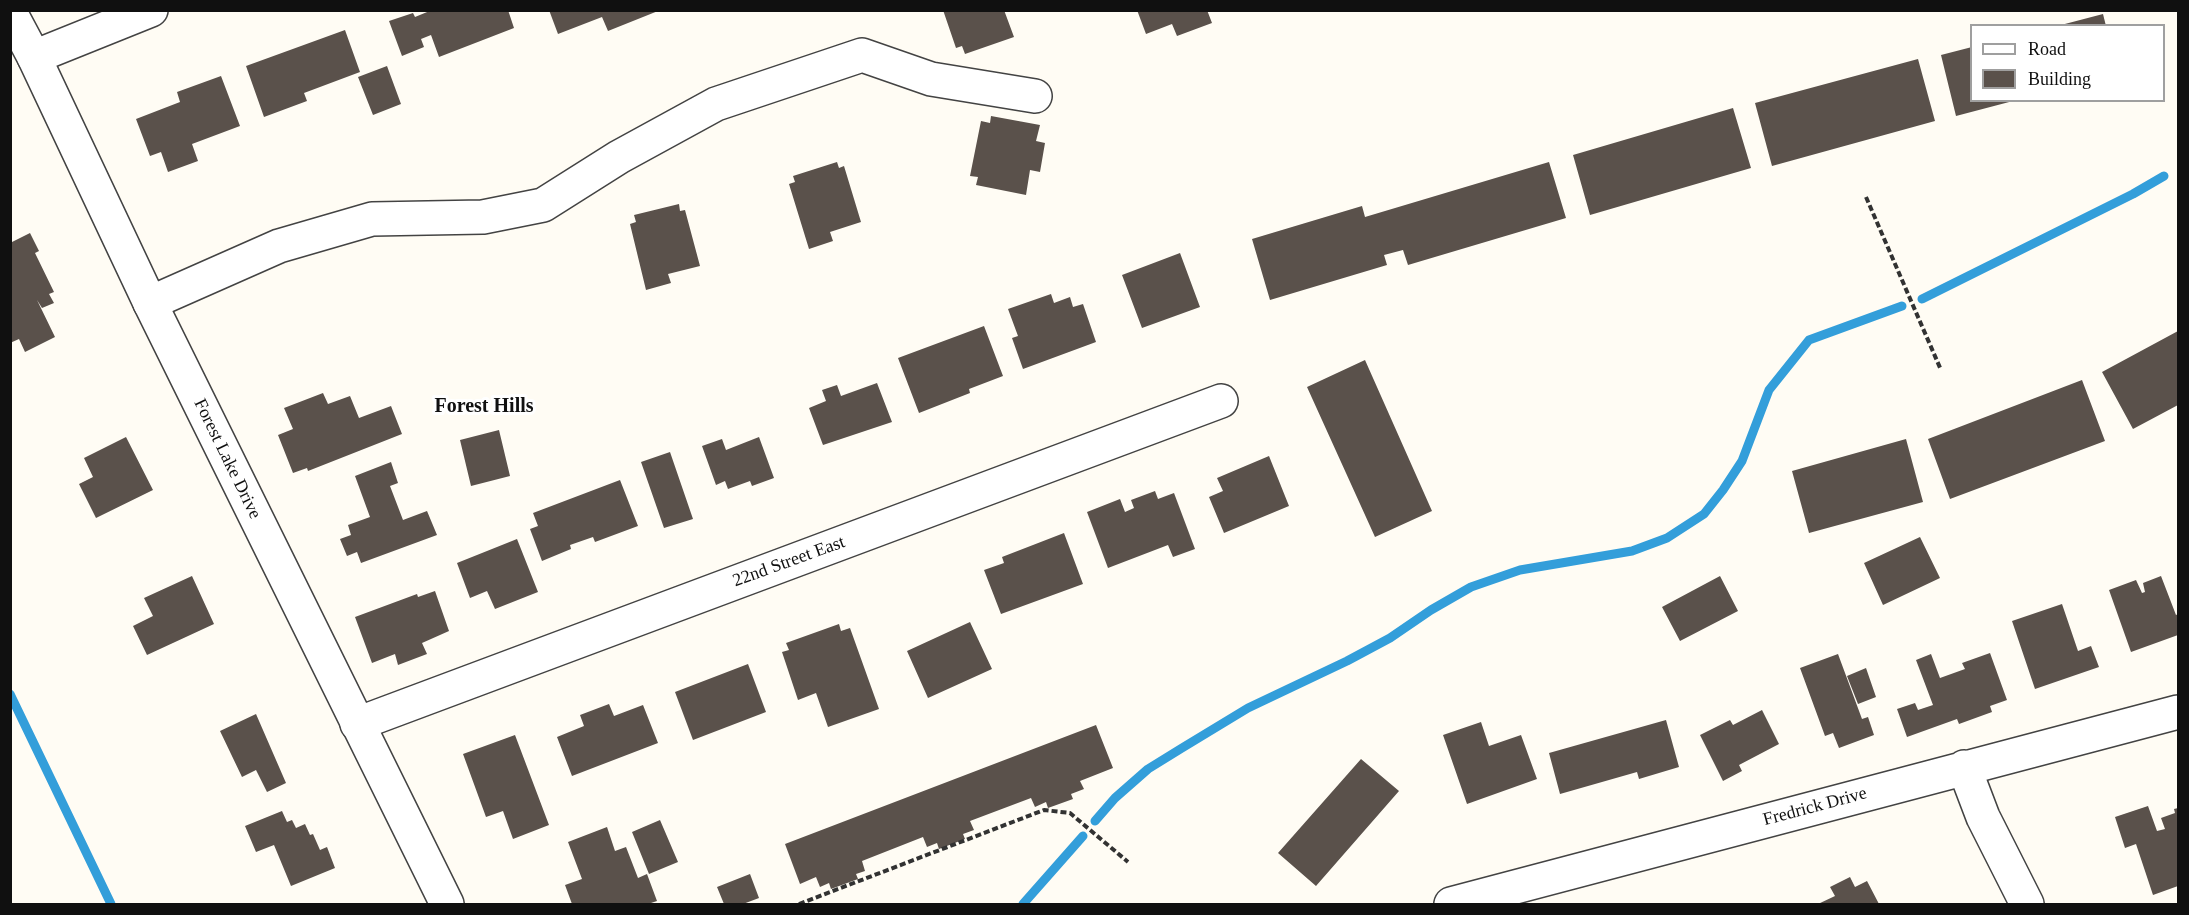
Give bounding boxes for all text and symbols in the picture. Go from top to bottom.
legend [1970,24,2165,102]
text: Road [2028,39,2066,59]
text: Building [2028,69,2091,89]
street label: Forest Lake Drive [189,395,265,523]
district label: Forest Hills [434,395,534,419]
street label: 22nd Street East [730,532,848,592]
street label: Fredrick Drive [1761,783,1869,831]

